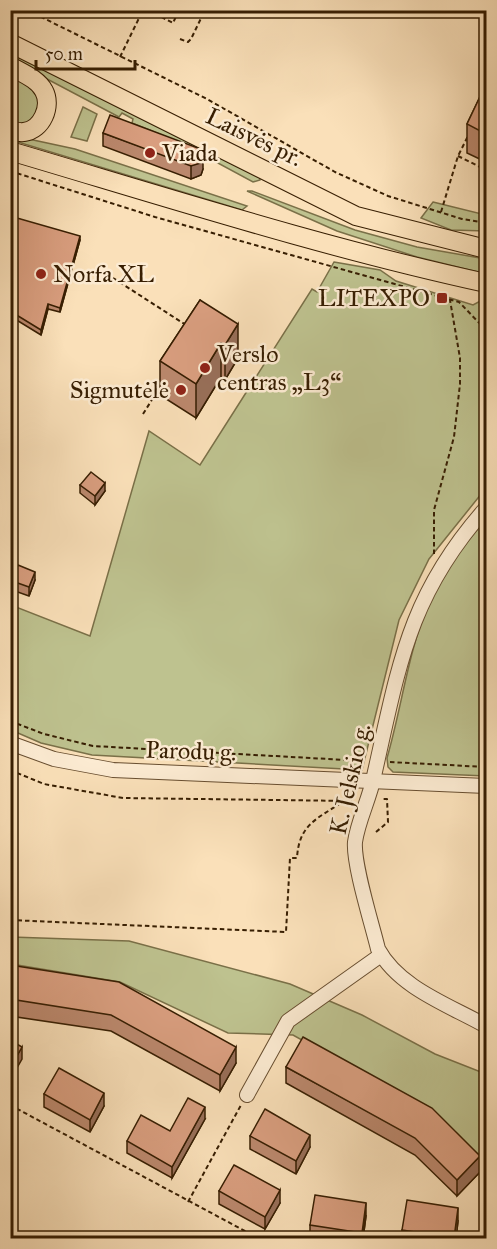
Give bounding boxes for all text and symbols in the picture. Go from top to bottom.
scale bar [36,33,135,71]
text: 50 m [45,43,83,65]
street label: Laisvės pr. [201,101,307,173]
place label: Viada [161,138,218,168]
marker: Viada [143,146,157,160]
place label: Norfa XL [53,259,154,289]
marker: Norfa XL [34,267,48,281]
place label: LITEXPO [318,283,430,313]
marker: LITEXPO [435,291,449,305]
place label: Verslo centras „L3“ [216,339,341,397]
marker: Verslo centras „L3“ [198,361,212,375]
place label: Sigmutėlė [70,375,169,405]
marker: Sigmutėlė [174,383,188,397]
street label: K. Jelskio g. [323,720,377,838]
street label: Parodų g. [145,734,237,768]

